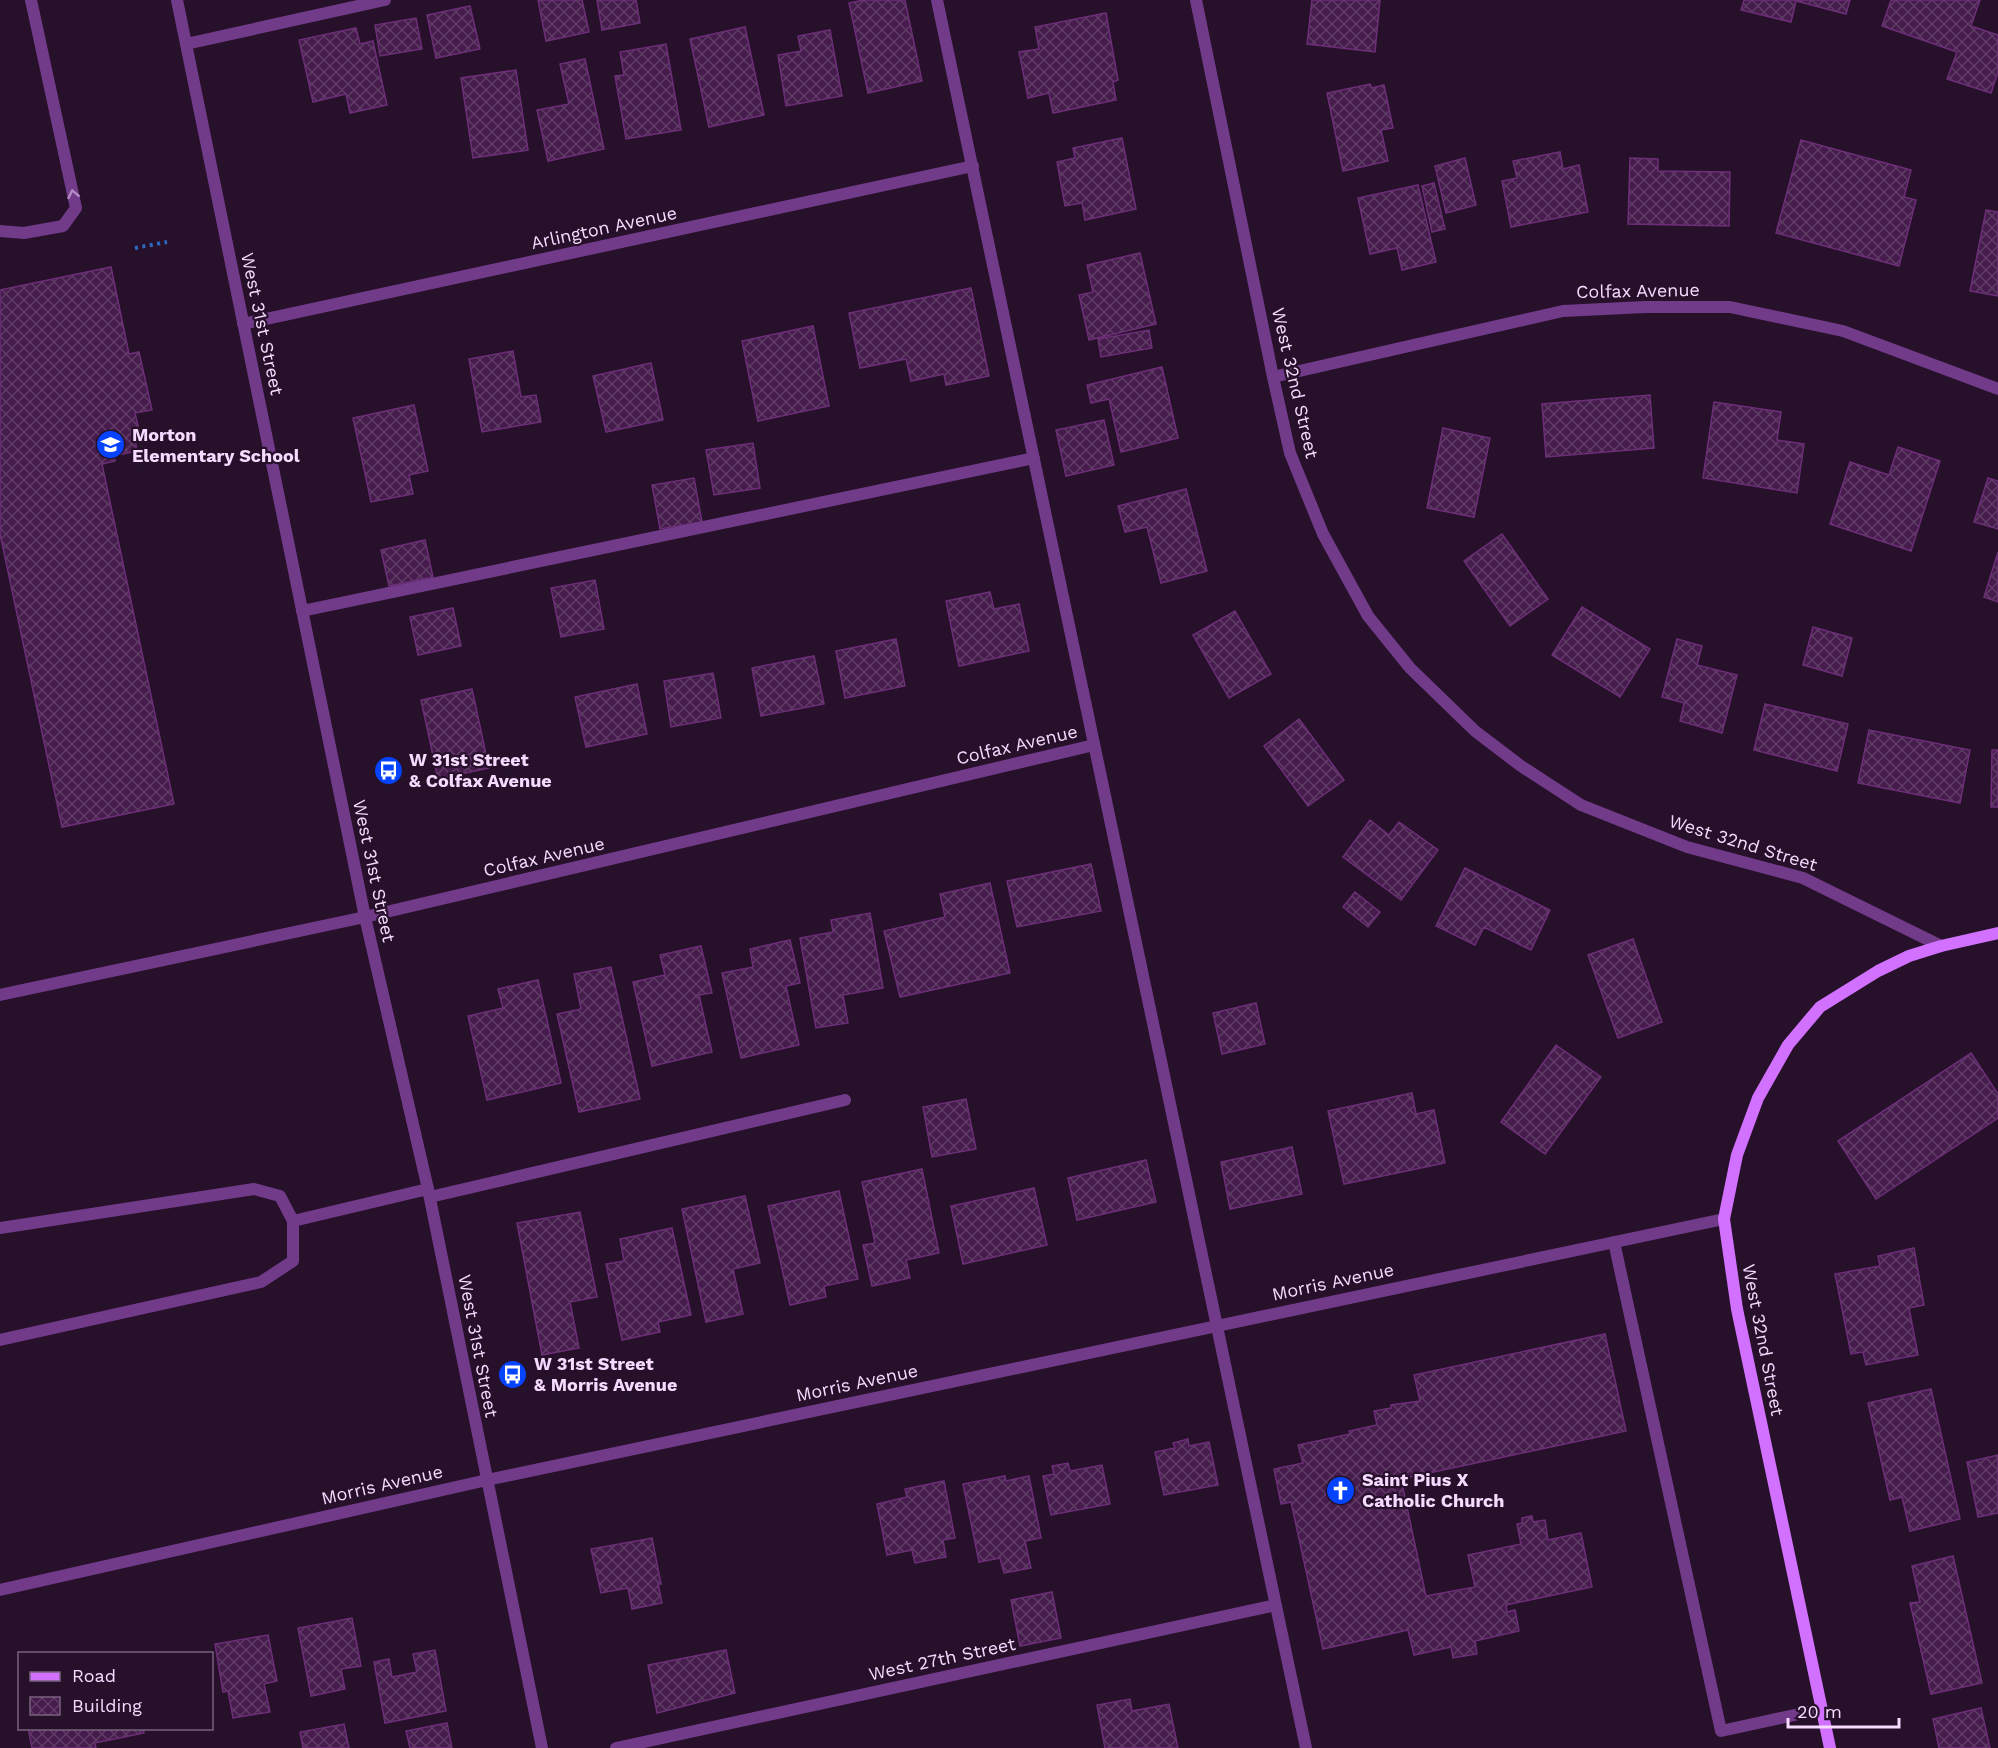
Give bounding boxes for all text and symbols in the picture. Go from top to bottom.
one-way arrow [67,189,80,199]
street label: Arlington Avenue [529,202,679,253]
street label: West 31st Street [237,251,288,397]
street label: Colfax Avenue [1576,279,1700,302]
street label: West 32nd Street [1268,306,1323,461]
place label: Morton Elementary School [132,424,300,466]
school or university icon: Morton Elementary School [95,429,127,461]
street label: Colfax Avenue [954,720,1080,769]
place label: W 31st Street & Colfax Avenue [409,749,552,791]
bus stop icon: W 31st Street & Colfax Avenue [372,754,404,786]
street label: West 31st Street [349,798,400,944]
street label: West 32nd Street [1666,810,1820,875]
street label: Colfax Avenue [481,832,607,881]
street label: Morris Avenue [1270,1258,1396,1305]
street label: West 32nd Street [1738,1262,1789,1418]
street label: West 31st Street [454,1273,503,1420]
place label: W 31st Street & Morris Avenue [534,1353,677,1395]
bus stop icon: W 31st Street & Morris Avenue [497,1358,529,1390]
street label: Morris Avenue [794,1359,920,1406]
street label: Morris Avenue [319,1460,445,1509]
place label: Saint Pius X Catholic Church [1362,1469,1504,1511]
church icon: Saint Pius X Catholic Church [1325,1474,1357,1506]
street label: West 27th Street [867,1633,1018,1684]
legend [18,1652,213,1730]
text: Road [72,1665,116,1686]
scale bar [1788,1691,1899,1729]
text: Building [72,1695,142,1716]
text: 20 m [1797,1701,1842,1722]

